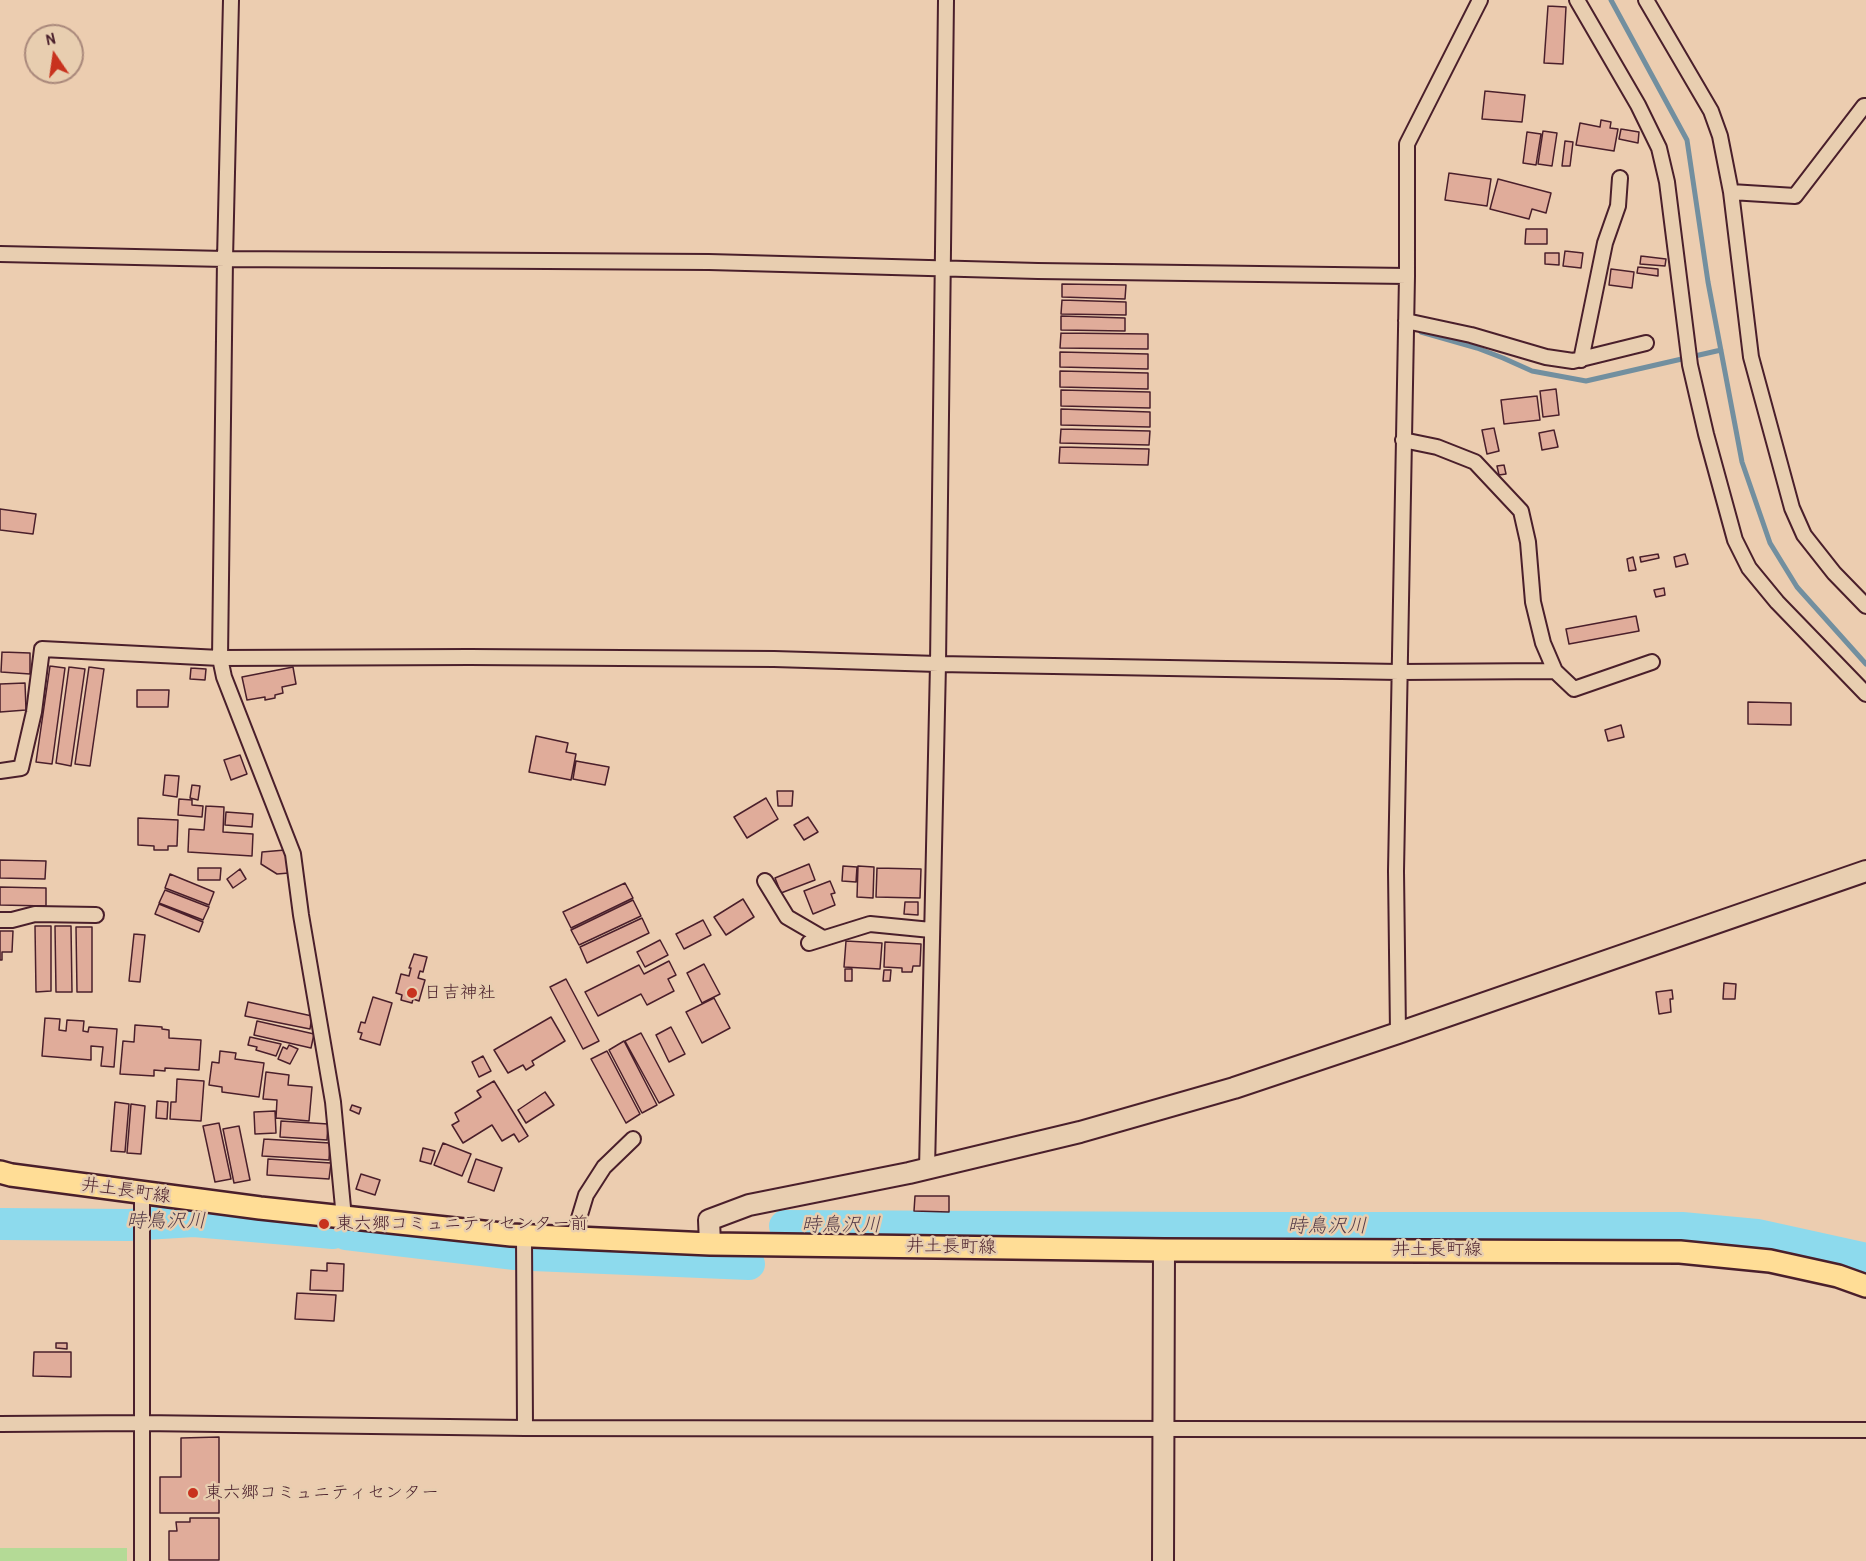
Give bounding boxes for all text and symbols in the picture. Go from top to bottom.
north arrow [24,24,84,84]
text: N [44,27,57,50]
place label: 日吉神社 [424,982,496,1004]
marker: 日吉神社 [405,986,419,1000]
street label: 井土長町線 [80,1174,172,1208]
water label: 時鳥沢川 [126,1210,206,1234]
place label: 東六郷コミュニティセンター前 [336,1213,588,1235]
water label: 時鳥沢川 [801,1214,881,1238]
water label: 時鳥沢川 [1287,1215,1367,1239]
marker: 東六郷コミュニティセンター前 [317,1217,331,1231]
street label: 井土長町線 [906,1235,996,1259]
street label: 井土長町線 [1392,1239,1482,1261]
place label: 東六郷コミュニティセンター [205,1482,439,1504]
marker: 東六郷コミュニティセンター [186,1486,200,1500]

